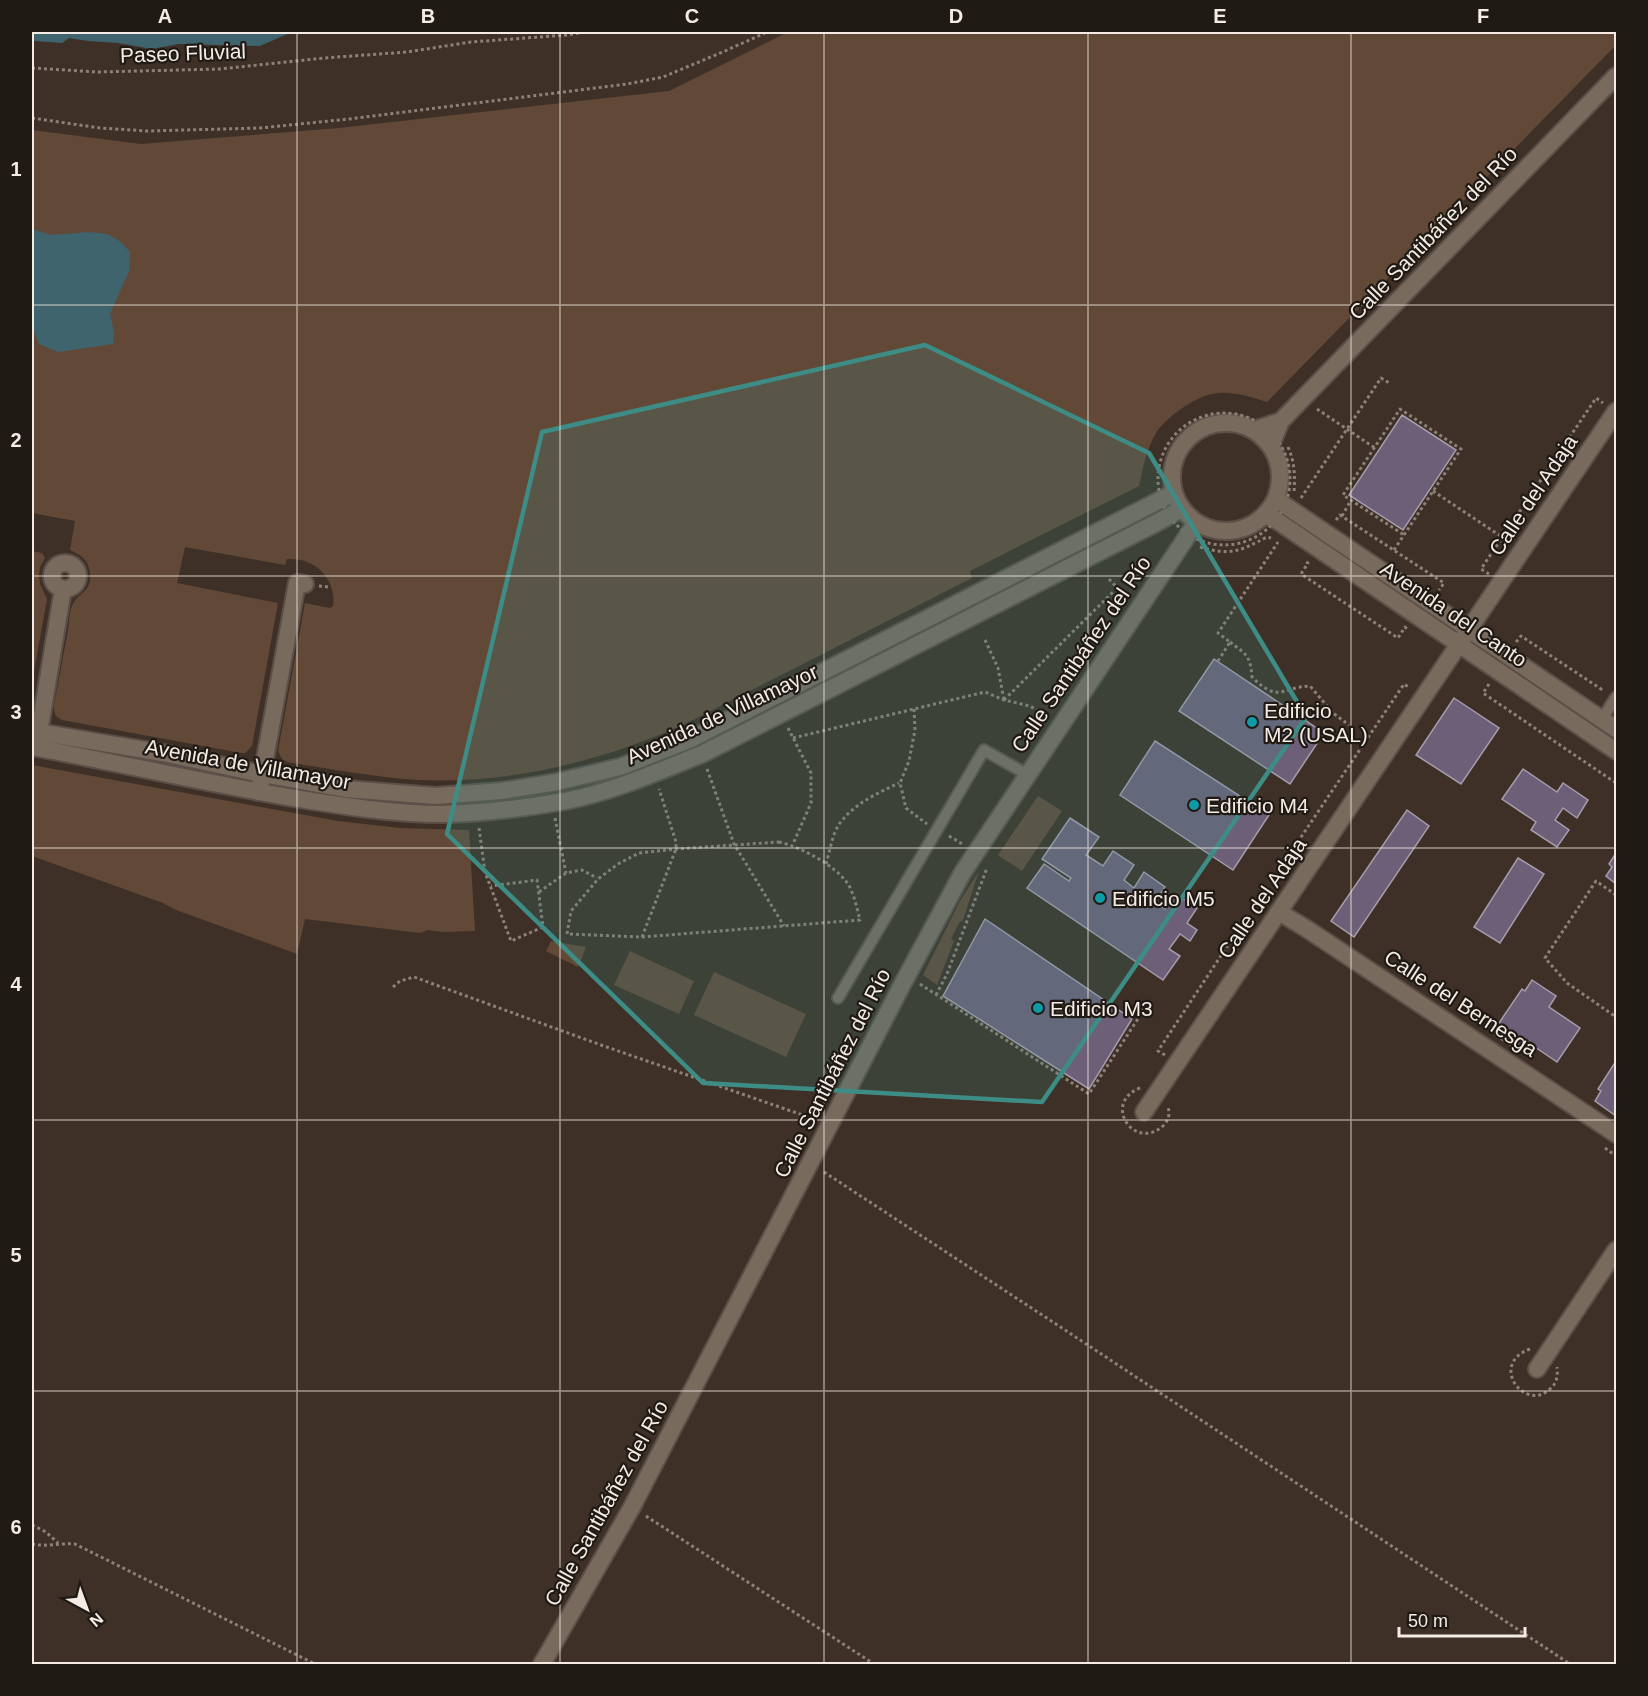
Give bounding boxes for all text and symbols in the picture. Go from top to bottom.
text: A [158,5,172,27]
text: B [421,5,435,27]
text: C [685,5,699,27]
text: D [949,5,963,27]
text: E [1213,5,1227,27]
text: F [1477,5,1489,27]
street label: Paseo Fluvial [120,39,246,67]
street label: Calle Santibáñez del Río [1344,142,1522,324]
text: 1 [10,158,22,180]
text: 2 [10,429,22,451]
street label: Calle del Adaja [1484,430,1582,560]
street label: Calle Santibáñez del Río [1007,552,1155,756]
street label: Avenida del Canto [1377,557,1531,671]
street label: Avenida de Villamayor [623,660,821,768]
place label: Edificio M2 (USAL) [1264,699,1368,746]
text: 3 [10,701,22,723]
marker: Edificio M2 (USAL) [1245,715,1259,729]
street label: Avenida de Villamayor [143,735,353,793]
place label: Edificio M4 [1206,794,1309,817]
marker: Edificio M4 [1187,798,1201,812]
street label: Calle del Adaja [1213,833,1311,963]
place label: Edificio M5 [1112,887,1215,910]
marker: Edificio M5 [1093,891,1107,905]
street label: Calle del Bernesga [1380,945,1542,1061]
street label: Calle Santibáñez del Río [769,965,895,1181]
text: 4 [10,973,22,995]
place label: Edificio M3 [1050,997,1153,1020]
marker: Edificio M3 [1031,1001,1045,1015]
text: 5 [10,1244,22,1266]
street label: Calle Santibáñez del Río [540,1396,672,1610]
text: 6 [10,1516,22,1538]
north arrow [57,1579,117,1639]
scale bar [1399,1600,1525,1638]
text: N [87,1610,106,1630]
text: 50 m [1408,1611,1448,1631]

